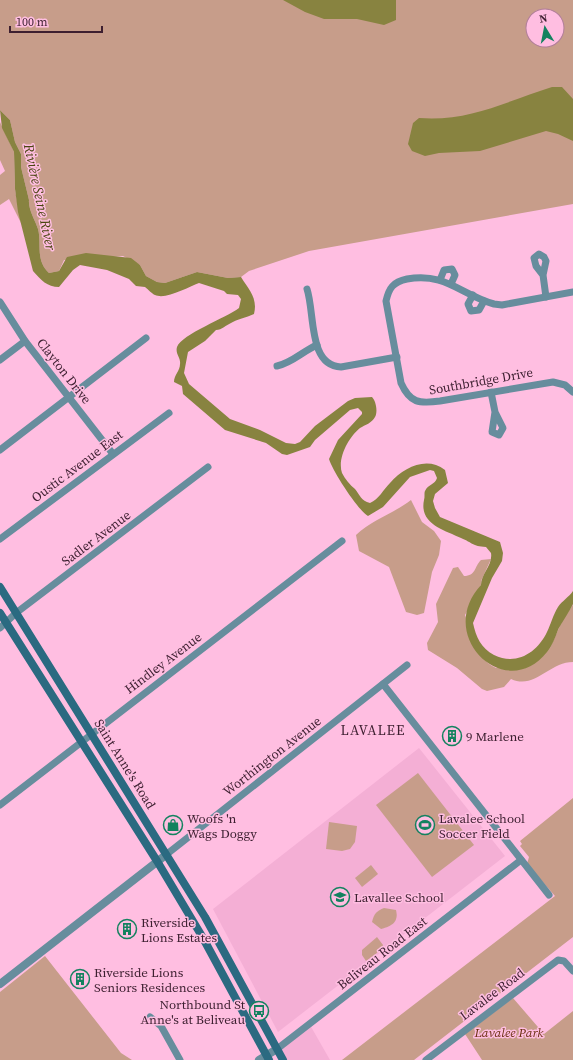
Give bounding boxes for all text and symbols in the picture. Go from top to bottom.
scale bar [10,8,102,34]
north arrow [525,8,565,48]
text: N [538,11,549,27]
text: 100 m [16,14,48,30]
water label: Rivière Seine River [19,141,61,253]
street label: Clayton Drive [33,335,95,408]
street label: Southbridge Drive [428,363,535,398]
street label: Oustic Avenue East [28,426,127,506]
street label: Sadler Avenue [58,506,134,570]
street label: Hindley Avenue [121,628,205,698]
street label: Worthington Avenue [220,712,325,800]
street label: Saint Anne's Road [90,716,160,813]
district label: LAVALEE [341,720,405,740]
building icon: 9 Marlene [441,725,463,747]
place label: 9 Marlene [466,728,524,745]
place label: Woofs 'n Wags Doggy [187,810,257,842]
place label: Lavalee School Soccer Field [439,810,525,842]
shop icon: Woofs 'n Wags Doggy [162,814,184,836]
sports icon: Lavalee School Soccer Field [414,814,436,836]
school or university icon: Lavallee School [329,886,351,908]
place label: Lavallee School [354,889,444,906]
street label: Beliveau Road East [334,912,431,993]
place label: Riverside Lions Estates [141,914,217,946]
building icon: Riverside Lions Estates [116,918,138,940]
place label: Riverside Lions Seniors Residences [94,964,206,996]
street label: Lavalee Road [456,964,528,1024]
building icon: Riverside Lions Seniors Residences [69,968,91,990]
place label: Northbound St Anne's at Beliveau [140,996,246,1028]
bus stop icon: Northbound St Anne's at Beliveau [248,1000,270,1022]
park label: Lavalee Park [473,1024,544,1041]

